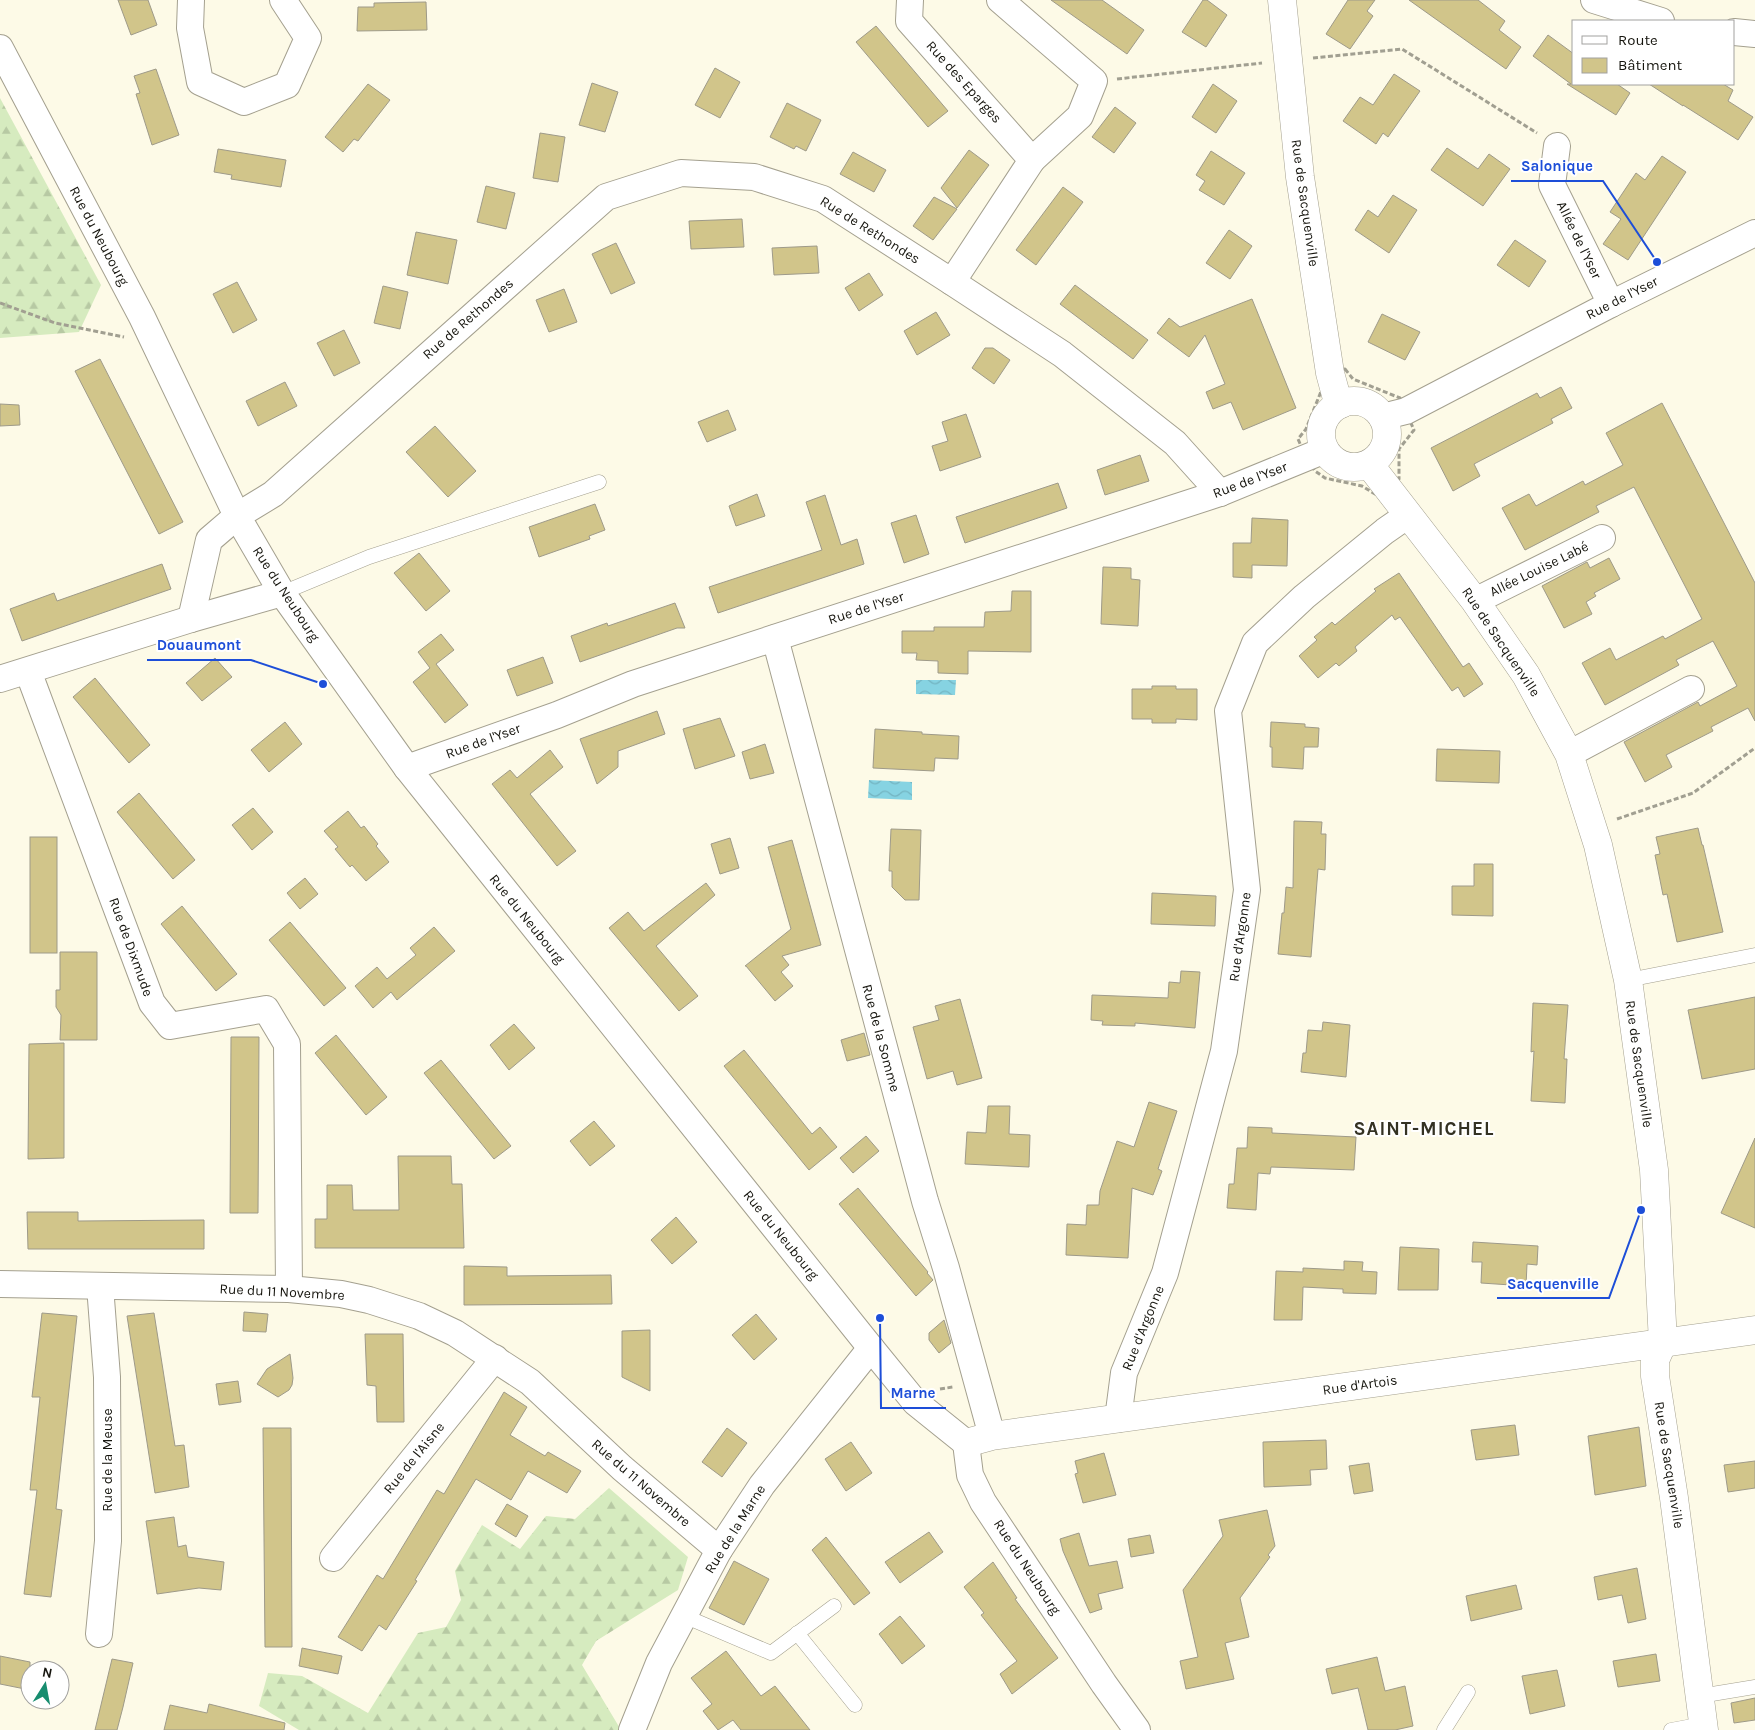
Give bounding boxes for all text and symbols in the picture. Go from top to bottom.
legend [1572,20,1735,85]
text: Route [1618,31,1658,49]
street label: Rue des Eparges [923,37,1005,127]
text: Bâtiment [1618,56,1682,74]
street label: Rue de Sacquenville [1288,138,1322,268]
callout: Salonique [1511,151,1603,181]
text: Salonique [1521,157,1593,175]
street label: Rue du Neubourg [66,183,132,289]
street label: Rue de Rethondes [817,192,923,268]
street label: Allée de l'Yser [1553,198,1606,283]
street label: Rue de l'Yser [1583,272,1662,323]
street label: Rue de Rethondes [419,275,517,363]
street label: Rue de l'Yser [1210,458,1291,502]
street label: Allée Louise Labé [1487,538,1591,600]
street label: Rue du Neubourg [249,543,323,645]
street label: Rue de Sacquenville [1458,584,1544,700]
street label: Rue de l'Yser [826,587,907,628]
callout: Douaumont [147,630,251,660]
text: Douaumont [157,636,241,654]
street label: Rue de l'Yser [443,719,524,762]
street label: Rue du Neubourg [486,871,568,967]
street label: Rue d'Argonne [1225,891,1255,983]
street label: Rue de Dixmude [105,895,157,999]
street label: Rue de la Somme [858,982,904,1094]
street label: Rue de Sacquenville [1622,999,1656,1129]
district label: SAINT-MICHEL [1354,1118,1494,1140]
street label: Rue du Neubourg [740,1187,822,1283]
callout: Sacquenville [1497,1268,1609,1298]
text: Sacquenville [1507,1275,1599,1293]
street label: Rue du 11 Novembre [219,1280,345,1304]
street label: Rue d'Argonne [1118,1283,1168,1373]
street label: Rue d'Artois [1322,1371,1398,1399]
callout: Marne [881,1378,946,1408]
text: Marne [890,1384,936,1402]
street label: Rue de Sacquenville [1651,1400,1687,1530]
street label: Rue de la Meuse [99,1408,116,1512]
street label: Rue de l'Aisne [380,1419,448,1497]
street label: Rue du 11 Novembre [588,1435,694,1531]
street label: Rue de la Marne [701,1481,769,1577]
street label: Rue du Neubourg [990,1516,1064,1618]
north arrow [20,1660,70,1710]
text: N [41,1663,54,1682]

